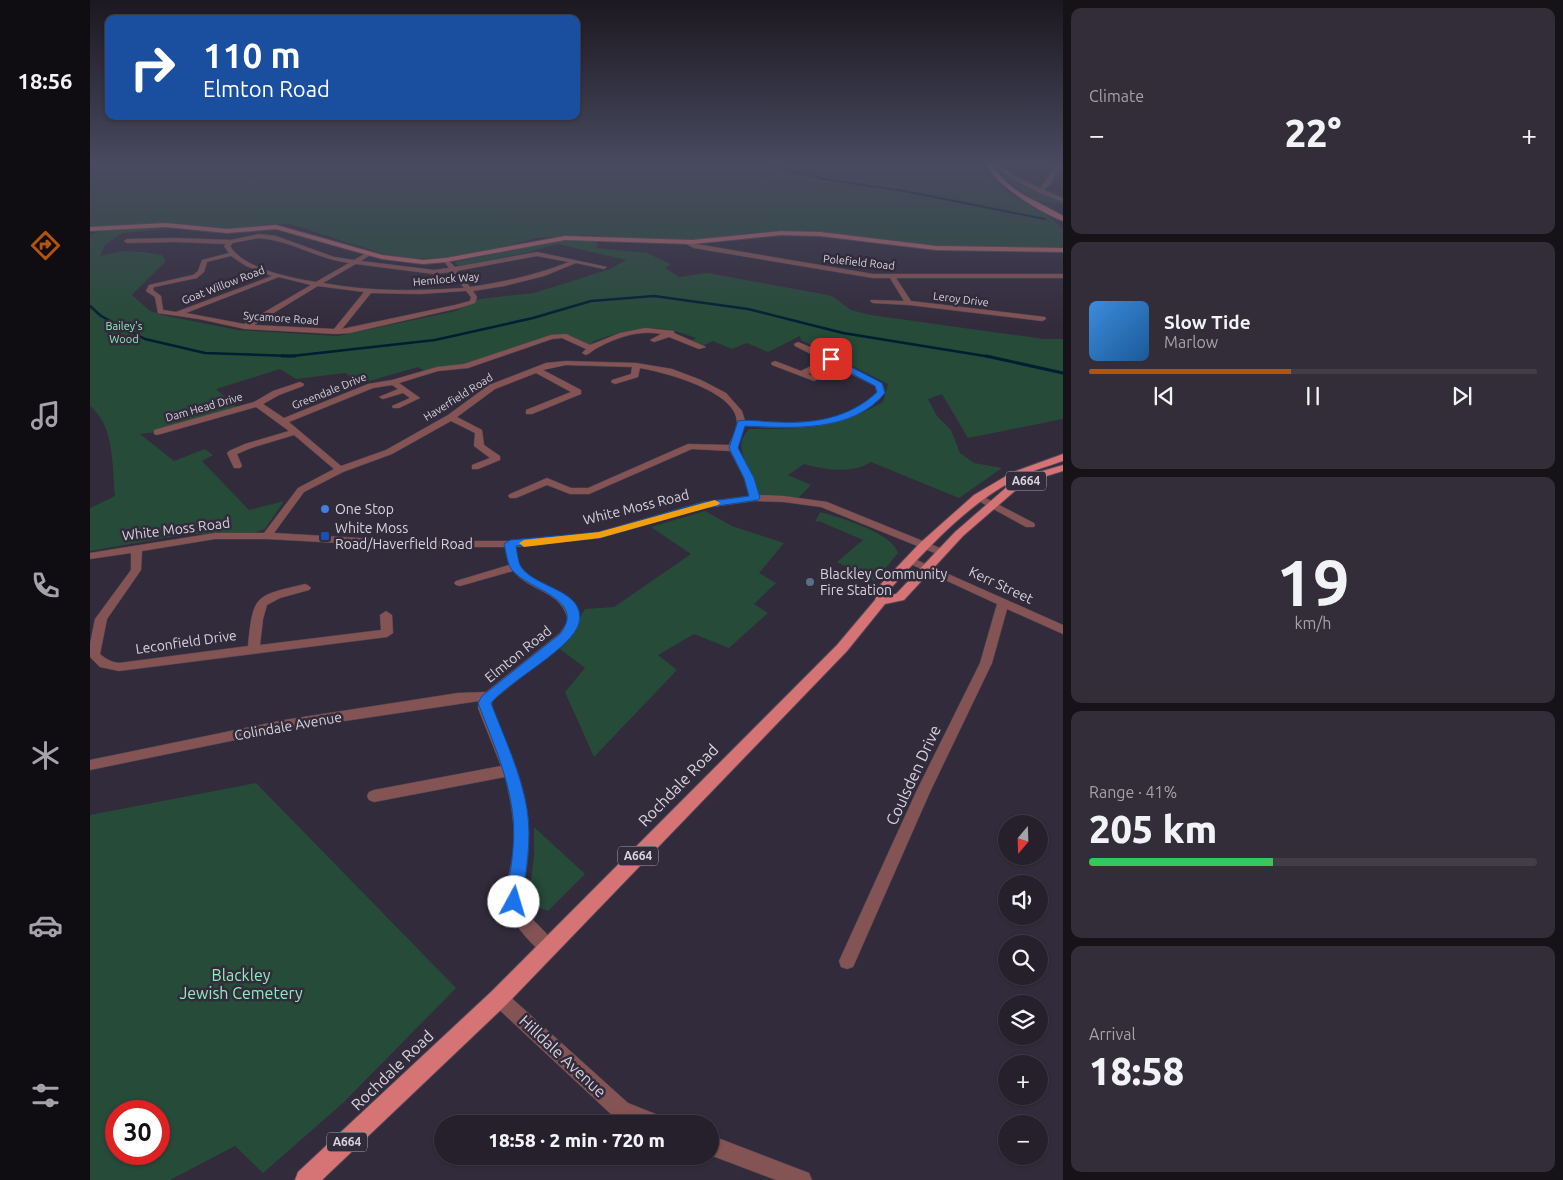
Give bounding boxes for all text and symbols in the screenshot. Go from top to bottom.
icon: right [120,35,185,100]
text: 110 m [203,35,301,75]
text: 18:56 [17,68,73,93]
text: Elmton Road [203,76,330,101]
text: Climate [1089,87,1144,105]
text: 22° [1285,112,1341,154]
text: − [1089,119,1105,150]
text: + [1521,119,1537,150]
icon: directions [28,228,63,263]
street label: Polefield Road [823,252,895,272]
street label: Goat Willow Road [180,264,266,306]
street label: Hemlock Way [412,270,480,288]
street label: Leroy Drive [932,290,990,308]
street label: Sycamore Road [243,309,319,327]
text: Slow Tide [1164,311,1251,333]
park label: Bailey's Wood [106,320,143,345]
text: Marlow [1164,333,1218,351]
pin [810,338,852,380]
icon: arrive [817,345,845,373]
street label: Greendale Drive [290,371,368,411]
street label: Haverfield Road [421,371,495,423]
icon: previous [1150,382,1178,410]
icon: pause [1299,382,1327,410]
icon: next [1448,382,1476,410]
street label: Dam Head Drive [164,390,244,424]
icon: music [28,398,63,433]
road number: A664 [1006,472,1046,491]
street label: White Moss Road [581,486,691,528]
place label: One Stop [335,501,394,517]
marker: One Stop [319,503,331,515]
street label: White Moss Road [121,514,231,544]
place label: White Moss Road/Haverfield Road [335,520,473,552]
marker: White Moss Road/Haverfield Road [319,530,331,542]
text: 19 [1276,545,1350,618]
street label: Kerr Street [966,563,1036,607]
place label: Blackley Community Fire Station [820,566,948,598]
icon: phone [28,568,63,603]
marker: Blackley Community Fire Station [804,576,816,588]
text: km/h [1295,614,1331,632]
street label: Elmton Road [482,622,554,686]
street label: Leconfield Drive [134,627,238,657]
street label: Colindale Avenue [233,709,343,743]
street label: Coulsden Drive [882,722,944,828]
icon: climate [28,738,63,773]
street label: Rochdale Road [634,740,722,830]
text: Range · 41% [1089,783,1177,801]
text: 205 km [1089,808,1217,850]
north arrow [998,815,1048,865]
map controls [998,815,1048,1165]
road number: A664 [618,846,658,866]
position arrow [487,875,539,927]
button: sound [998,875,1048,925]
icon: car [28,908,63,943]
button: search [998,935,1048,985]
park label: Blackley Jewish Cemetery [179,966,303,1002]
button: layers [998,995,1048,1045]
street label: Hilldale Avenue [516,1011,610,1101]
text: Arrival [1089,1025,1136,1043]
street label: Rochdale Road [347,1026,437,1114]
text: 18:58 [1089,1050,1184,1092]
button: + [998,1055,1048,1105]
icon: filters [28,1078,63,1113]
speed limit sign: 30 [105,1100,170,1165]
button: − [998,1115,1048,1165]
text: 18:58 · 2 min · 720 m [488,1129,665,1151]
road number: A664 [327,1132,367,1152]

